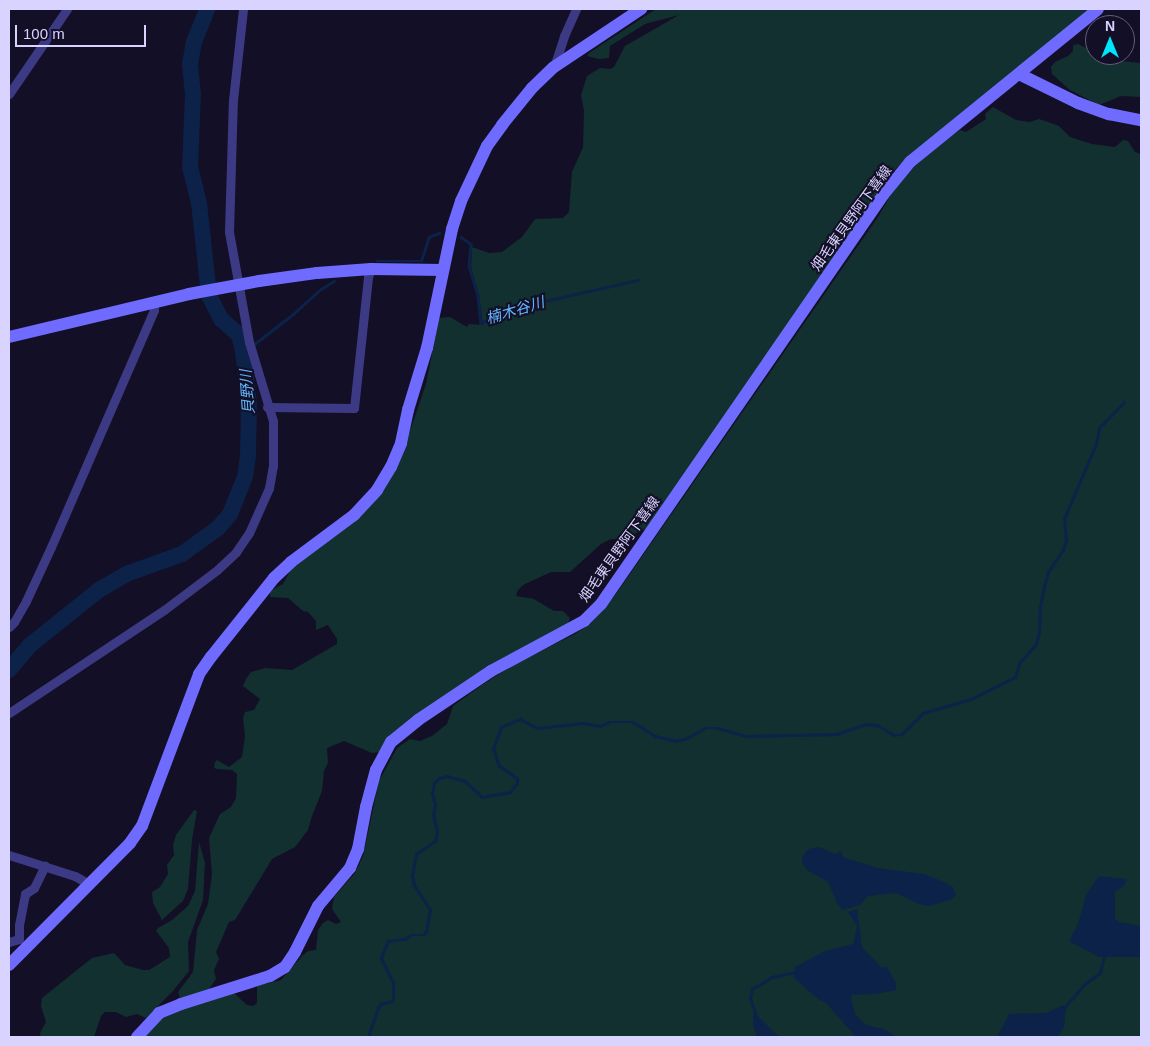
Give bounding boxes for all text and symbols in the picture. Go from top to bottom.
scale bar [18,15,149,47]
north arrow [1085,15,1135,65]
text: N [1105,18,1115,34]
text: 100 m [23,25,65,42]
street label: 畑毛東貝野阿下喜線 [807,162,895,274]
water label: 楠木谷川 [484,293,546,327]
water label: 貝野川 [236,369,258,415]
street label: 畑毛東貝野阿下喜線 [575,493,663,605]

